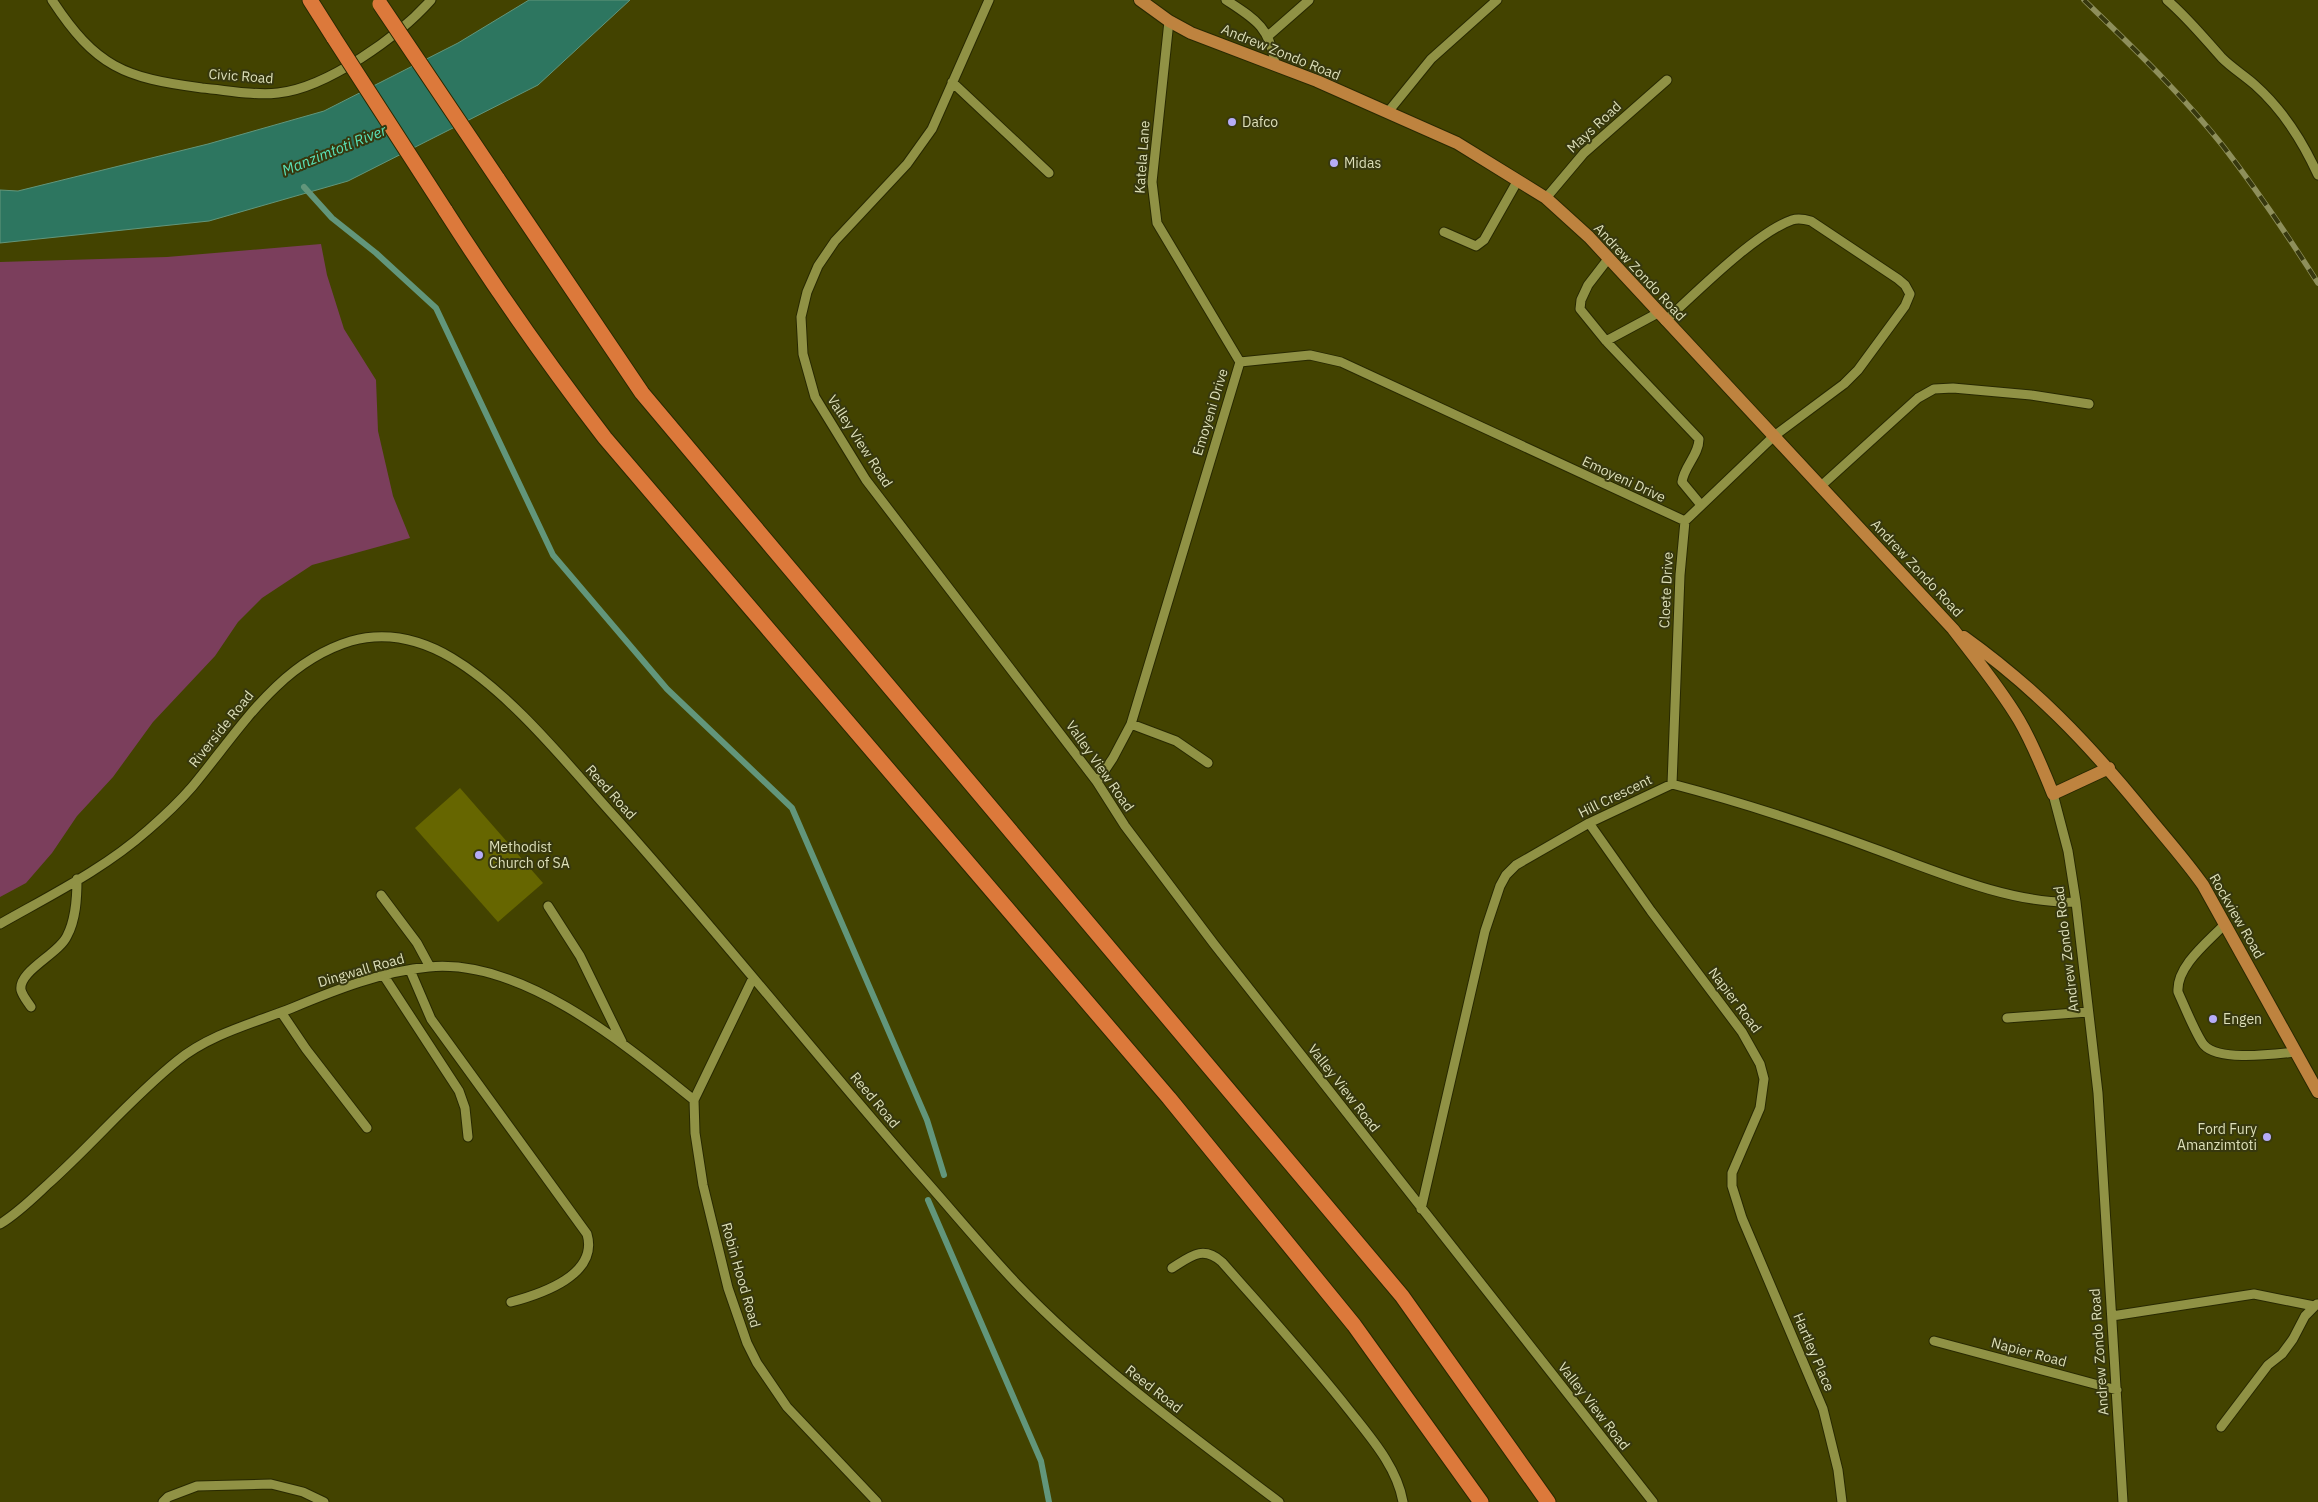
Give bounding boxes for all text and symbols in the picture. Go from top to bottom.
street label: Andrew Zondo Road [1219,20,1343,84]
street label: Civic Road [208,65,274,87]
street label: Mays Road [1563,97,1625,157]
place label: Dafco [1242,113,1278,131]
marker: Dafco [1226,116,1238,128]
street label: Katela Lane [1130,119,1154,194]
water label: Manzimtoti River [279,120,390,180]
place label: Midas [1344,154,1381,172]
marker: Midas [1328,157,1340,169]
street label: Andrew Zondo Road [1590,219,1690,325]
street label: Emoyeni Drive [1188,366,1232,458]
street label: Valley View Road [823,391,897,491]
street label: Emoyeni Drive [1579,452,1669,506]
street label: Andrew Zondo Road [1867,515,1967,621]
street label: Cloete Drive [1655,551,1677,629]
street label: Riverside Road [185,687,257,771]
street label: Valley View Road [1062,717,1138,815]
street label: Reed Road [582,761,640,823]
street label: Hill Crescent [1575,770,1655,822]
place label: Methodist Church of SA [489,838,570,872]
marker: Methodist Church of SA [473,849,485,861]
street label: Rockview Road [2205,870,2269,962]
street label: Andrew Zondo Road [2049,885,2083,1013]
street label: Dingwall Road [316,949,406,991]
street label: Napier Road [1705,964,1765,1036]
place label: Engen [2223,1010,2262,1028]
marker: Engen [2207,1013,2219,1025]
street label: Valley View Road [1304,1040,1384,1136]
street label: Reed Road [846,1068,904,1132]
place label: Ford Fury Amanzimtoti [2177,1120,2257,1154]
marker: Ford Fury Amanzimtoti [2261,1131,2273,1143]
street label: Robin Hood Road [717,1220,765,1330]
street label: Andrew Zondo Road [2086,1288,2112,1416]
street label: Hartley Place [1789,1310,1839,1394]
street label: Napier Road [1989,1333,2069,1371]
street label: Valley View Road [1554,1358,1634,1454]
street label: Reed Road [1122,1361,1186,1417]

